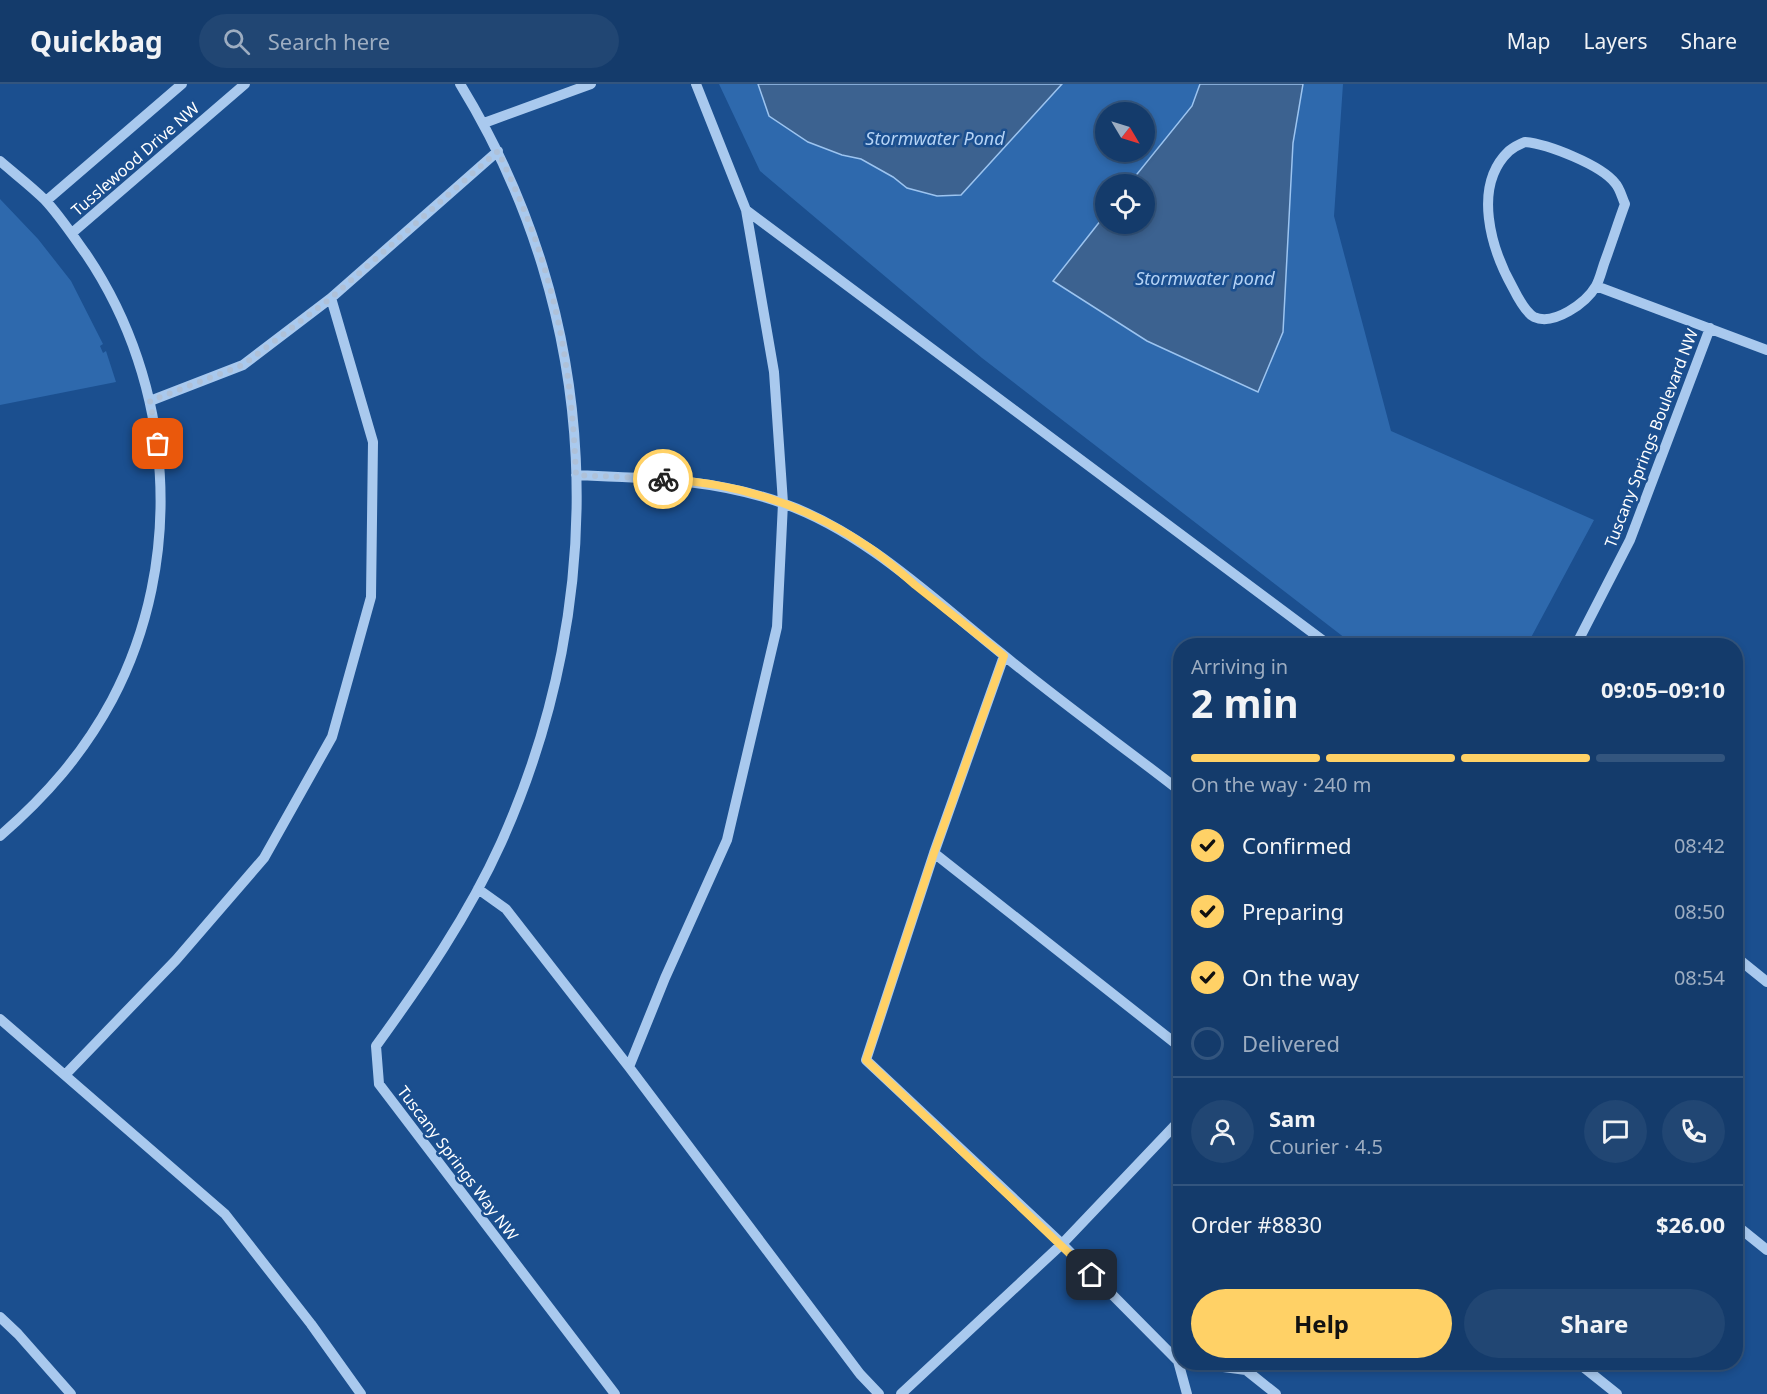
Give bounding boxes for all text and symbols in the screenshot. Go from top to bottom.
search box [199,14,619,68]
text: Quickbag [30,22,163,60]
icon: search [220,25,253,58]
text: Search here [268,26,390,56]
text: Map [1507,27,1551,55]
text: Layers [1584,27,1648,55]
text: Share [1681,27,1737,55]
street label: Tusslewood Drive NW [66,97,204,221]
north arrow [1095,102,1155,162]
map controls [1095,102,1155,234]
water label: Stormwater Pond [865,126,1005,150]
button: locate [1095,174,1155,234]
water label: Stormwater pond [1135,266,1275,290]
street label: Tuscany Springs Boulevard NW [1599,325,1703,551]
pin [132,418,183,469]
icon: bag [141,427,174,460]
courier [633,449,693,509]
icon: bike [647,463,680,496]
text: Arriving in [1191,653,1288,680]
text: 09:05–09:10 [1601,674,1725,704]
text: 2 min [1191,676,1298,729]
text: On the way · 240 m [1191,771,1371,798]
icon: check [1191,829,1224,862]
text: Confirmed [1242,830,1352,860]
text: 08:42 [1674,832,1725,859]
icon: check [1191,895,1224,928]
text: Preparing [1242,896,1344,926]
text: 08:50 [1674,898,1725,925]
icon: check [1191,961,1224,994]
text: On the way [1242,962,1359,992]
text: 08:54 [1674,964,1725,991]
text: Delivered [1242,1028,1340,1058]
street label: Tuscany Springs Way NW [393,1081,524,1245]
button: person [1191,1100,1254,1163]
button: chat [1584,1100,1647,1163]
button: phone [1662,1100,1725,1163]
text: Sam [1269,1103,1316,1133]
text: Courier · 4.5 [1269,1133,1383,1160]
text: Order #8830 [1191,1209,1322,1239]
text: $26.00 [1656,1209,1725,1239]
pin [1066,1249,1117,1300]
icon: home [1075,1258,1108,1291]
button: Help [1191,1289,1452,1358]
button: Share [1464,1289,1725,1358]

